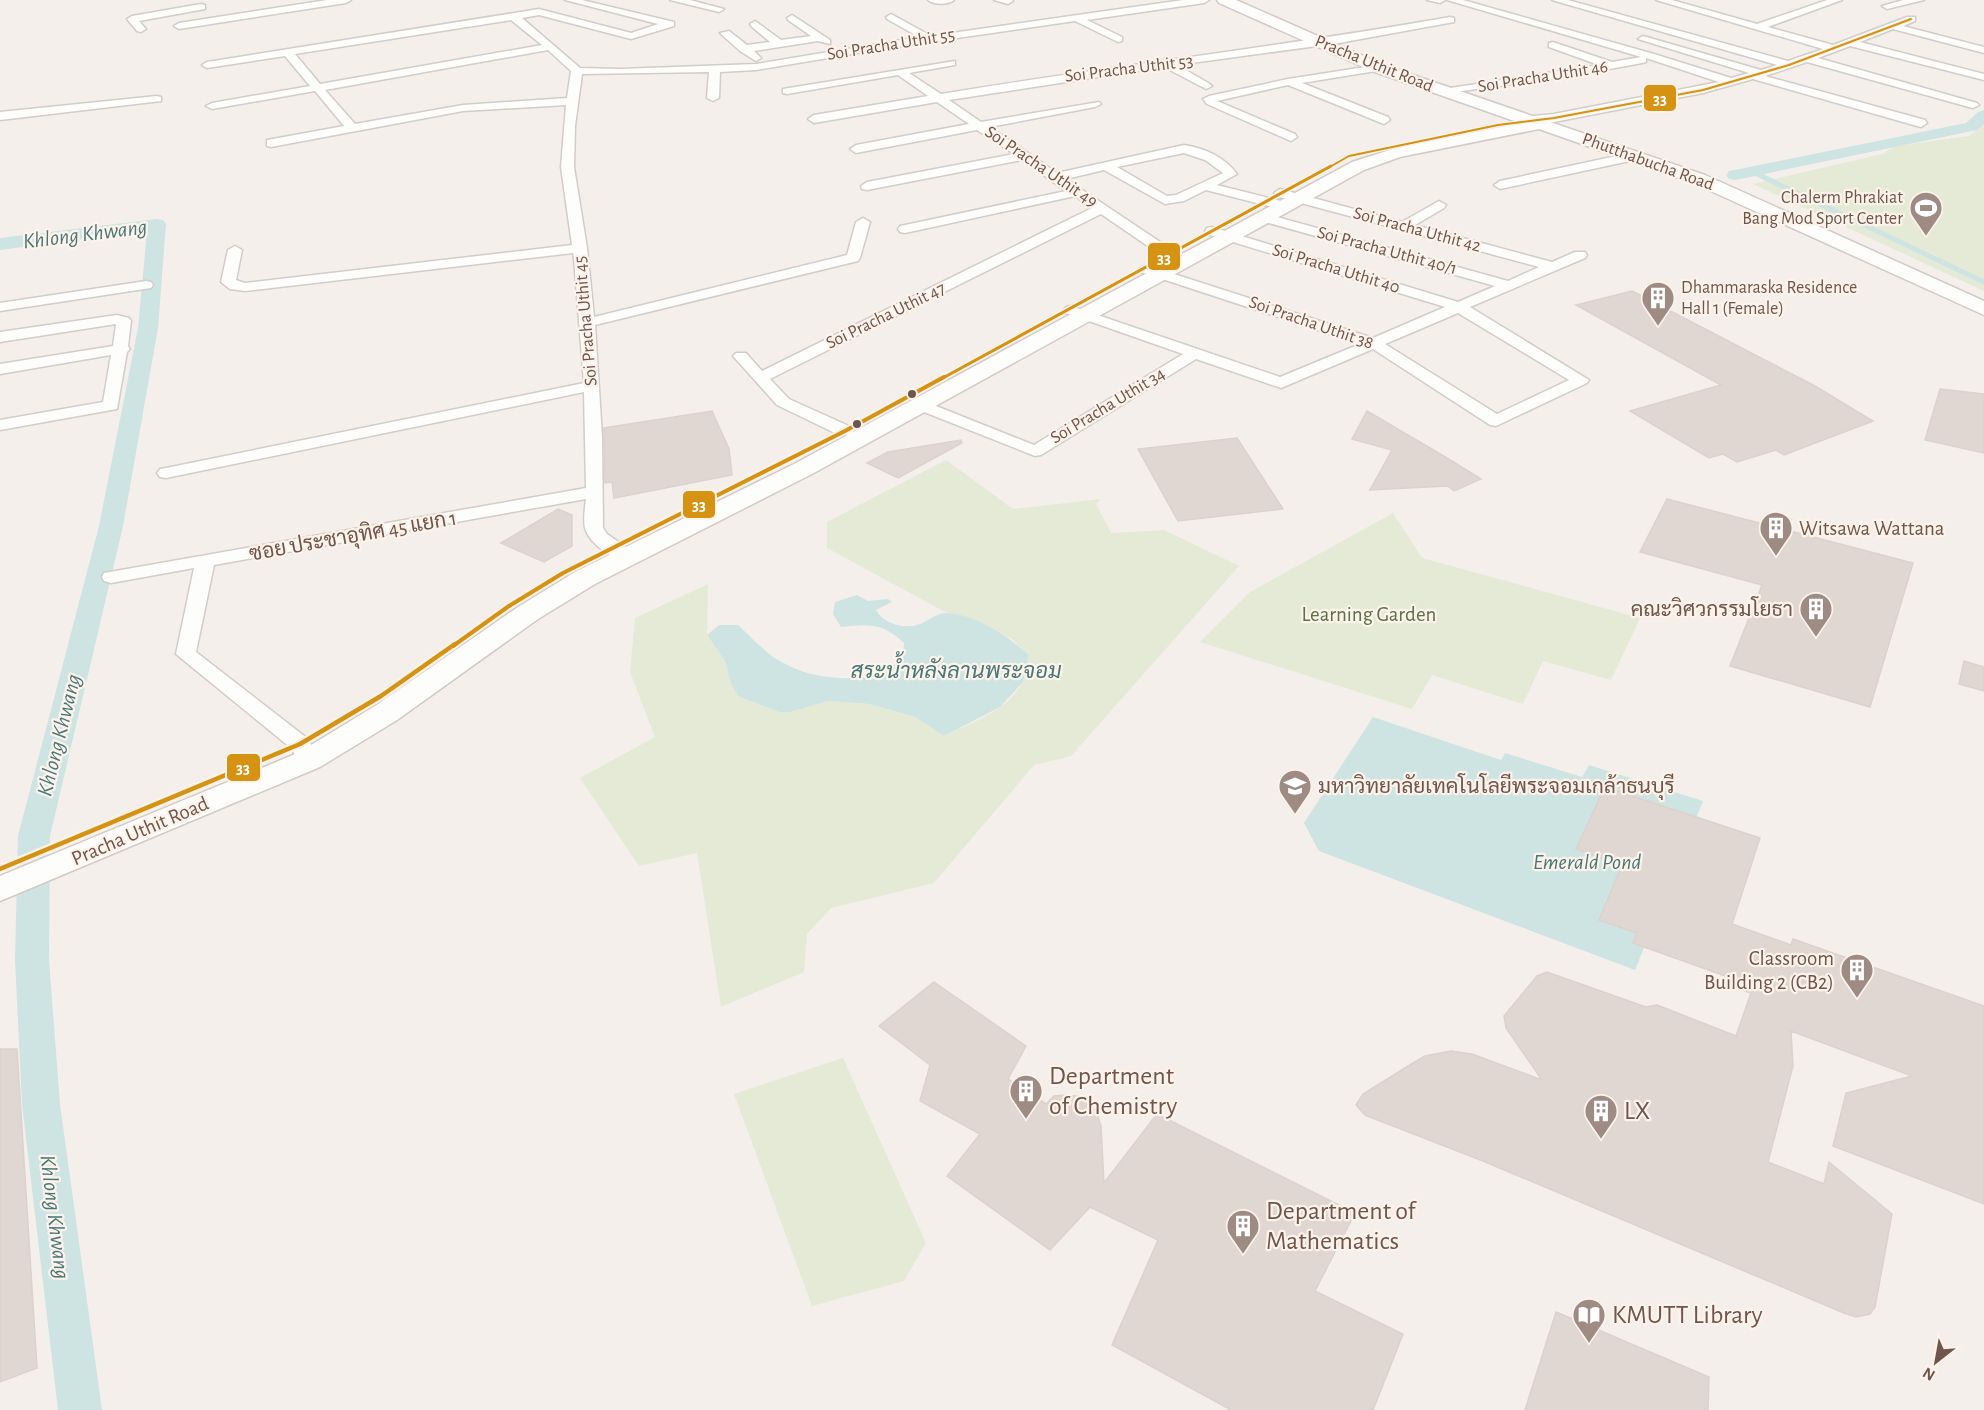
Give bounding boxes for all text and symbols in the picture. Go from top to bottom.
street label: Soi Pracha Uthit 55 [826,26,956,64]
street label: Pracha Uthit Road [1312,32,1436,96]
street label: Soi Pracha Uthit 53 [1064,52,1194,86]
street label: Soi Pracha Uthit 46 [1477,58,1609,96]
line badge: 33 [1643,84,1677,112]
text: 33 [1653,91,1667,107]
street label: Soi Pracha Uthit 49 [981,123,1101,211]
street label: Phutthabucha Road [1580,130,1716,194]
place label: Chalerm Phrakiat Bang Mod Sport Center [1742,189,1903,228]
sports icon: Chalerm Phrakiat Bang Mod Sport Center [1908,190,1944,237]
street label: Soi Pracha Uthit 42 [1351,204,1483,256]
water label: Khlong Khwang [22,215,148,253]
street label: Soi Pracha Uthit 40/1 [1315,222,1459,280]
street label: Soi Pracha Uthit 40 [1269,239,1403,299]
line badge: 33 [1147,242,1181,271]
text: 33 [1157,250,1171,266]
street label: Soi Pracha Uthit 45 [571,255,601,387]
street label: Soi Pracha Uthit 47 [823,279,949,353]
place label: Dhammaraska Residence Hall 1 (Female) [1681,279,1857,318]
building icon: Dhammaraska Residence Hall 1 (Female) [1640,280,1676,327]
street label: Soi Pracha Uthit 38 [1246,293,1376,353]
street label: Soi Pracha Uthit 34 [1047,365,1169,447]
unlabelled marker [906,388,918,400]
unlabelled marker [851,418,863,430]
line badge: 33 [682,490,716,519]
text: 33 [692,497,706,513]
street label: ซอย ประชาอุทิศ 45 แยก 1 [247,505,459,568]
building icon: Witsawa Wattana [1758,510,1794,557]
place label: Witsawa Wattana [1799,518,1945,539]
building icon: คณะวิศวกรรมโยธา [1798,591,1834,638]
place label: คณะวิศวกรรมโยธา [1631,596,1793,620]
park label: Learning Garden [1302,604,1436,625]
water label: สระน้ำหลังลานพระจอม [851,651,1062,682]
water label: Khlong Khwang [33,672,85,798]
line badge: 33 [226,753,261,782]
text: 33 [236,760,250,776]
school or university icon: มหาวิทยาลัยเทคโนโลยีพระจอมเกล้าธนบุรี [1277,768,1313,815]
place label: มหาวิทยาลัยเทคโนโลยีพระจอมเกล้าธนบุรี [1318,773,1675,800]
street label: Pracha Uthit Road [68,793,212,869]
water label: Emerald Pond [1533,851,1641,873]
place label: Classroom Building 2 (CB2) [1704,948,1834,993]
building icon: Classroom Building 2 (CB2) [1839,952,1875,999]
place label: Department of Chemistry [1049,1063,1177,1119]
building icon: Department of Chemistry [1008,1073,1044,1120]
building icon: LX [1583,1093,1619,1140]
place label: LX [1624,1098,1650,1124]
water label: Khlong Khwang [36,1154,74,1280]
place label: Department of Mathematics [1266,1198,1417,1254]
building icon: Department of Mathematics [1225,1208,1261,1255]
library icon: KMUTT Library [1571,1297,1607,1344]
place label: KMUTT Library [1612,1302,1763,1328]
north arrow [1906,1332,1966,1392]
text: N [1920,1364,1938,1384]

